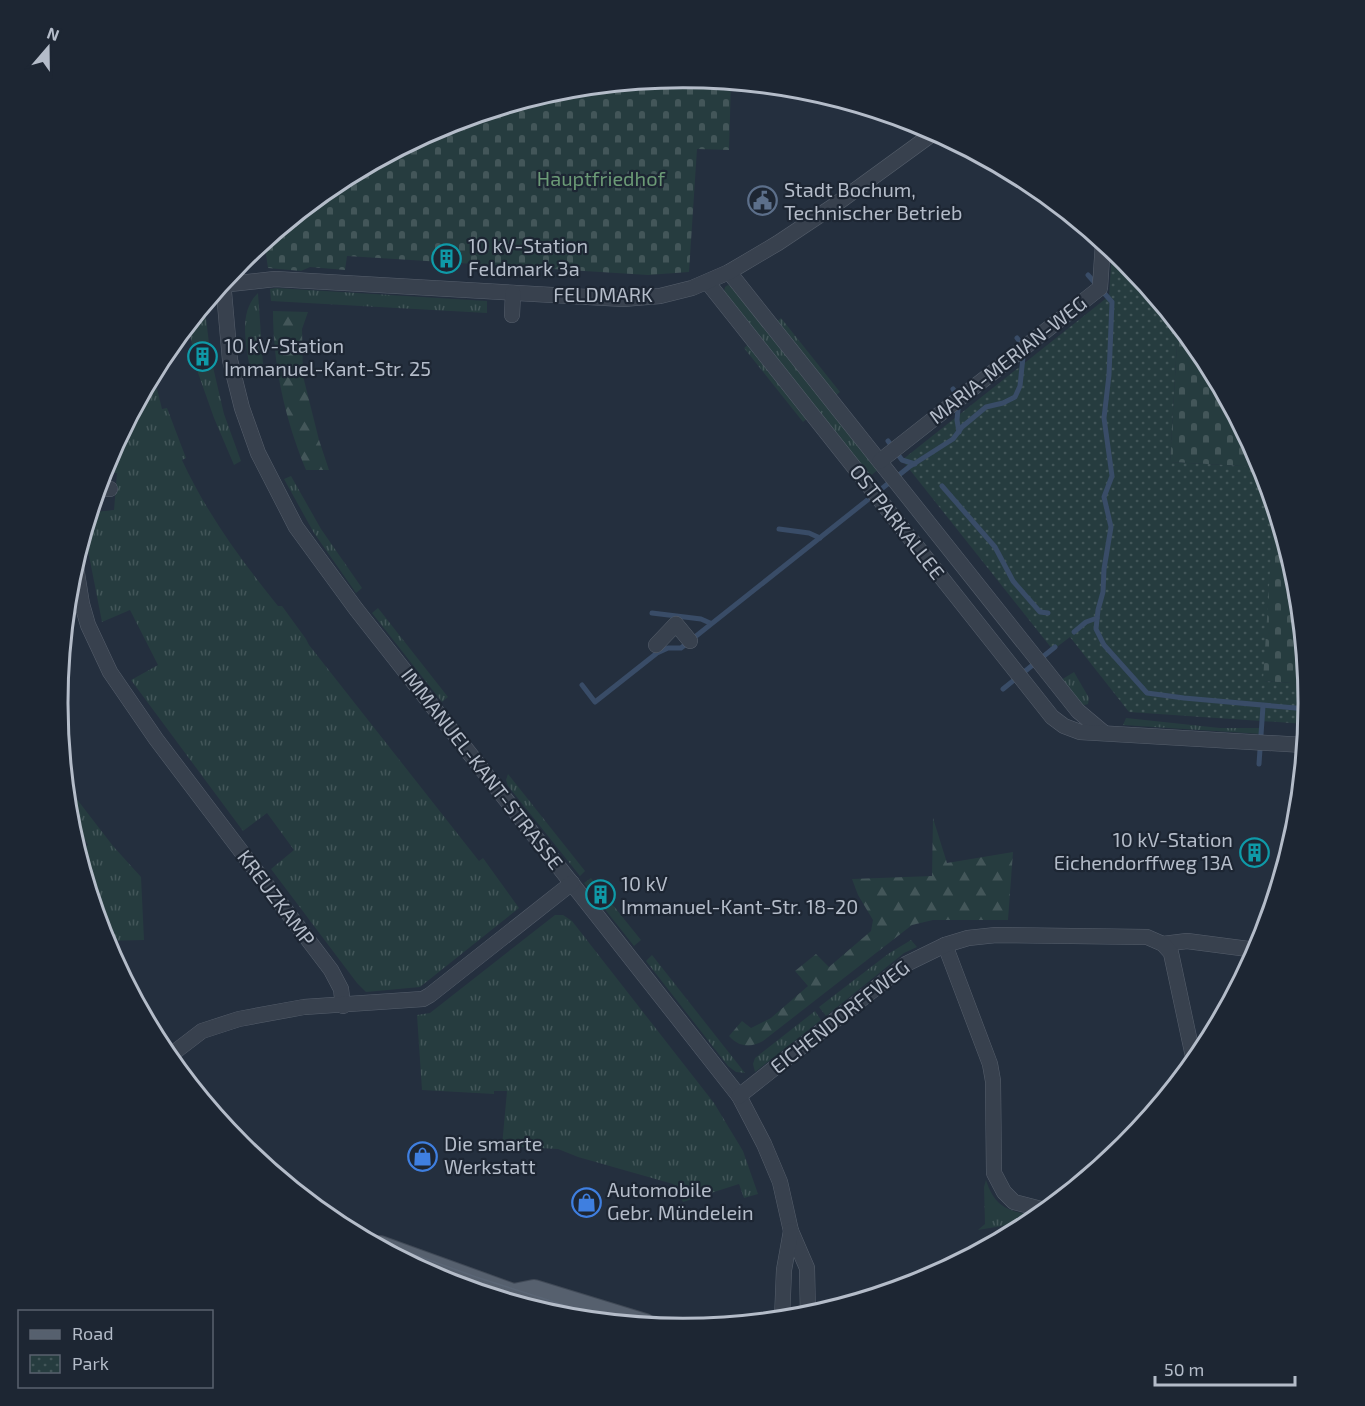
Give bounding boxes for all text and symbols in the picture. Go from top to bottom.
north arrow [18,18,78,78]
text: N [45,23,62,44]
park label: Hauptfriedhof [537,166,666,190]
place label: Stadt Bochum, Technischer Betrieb [784,177,962,224]
public building icon: Stadt Bochum, Technischer Betrieb [747,185,779,217]
place label: 10 kV-Station Feldmark 3a [468,233,588,280]
building icon: 10 kV-Station Feldmark 3a [431,242,463,274]
street label: FELDMARK [553,282,653,306]
street label: MARIA-MERIAN-WEG [924,290,1091,428]
place label: 10 kV-Station Immanuel-Kant-Str. 25 [224,333,431,380]
building icon: 10 kV-Station Immanuel-Kant-Str. 25 [187,341,219,373]
street label: OSTPARKALLEE [845,459,950,584]
street label: IMMANUEL-KANT-STRASSE [397,663,569,874]
place label: 10 kV-Station Eichendorffweg 13A [1054,827,1234,874]
building icon: 10 kV-Station Eichendorffweg 13A [1238,836,1270,868]
street label: KREUZKAMP [233,845,321,950]
place label: 10 kV Immanuel-Kant-Str. 18-20 [621,871,858,918]
building icon: 10 kV Immanuel-Kant-Str. 18-20 [584,879,616,911]
street label: EICHENDORFFWEG [765,955,914,1078]
place label: Die smarte Werkstatt [444,1131,542,1178]
shop icon: Die smarte Werkstatt [407,1140,439,1172]
place label: Automobile Gebr. Mündelein [607,1177,754,1224]
shop icon: Automobile Gebr. Mündelein [570,1186,602,1218]
legend [18,1310,213,1388]
text: Road [72,1322,113,1344]
scale bar [1155,1349,1294,1387]
text: Park [72,1352,109,1374]
text: 50 m [1164,1358,1204,1380]

